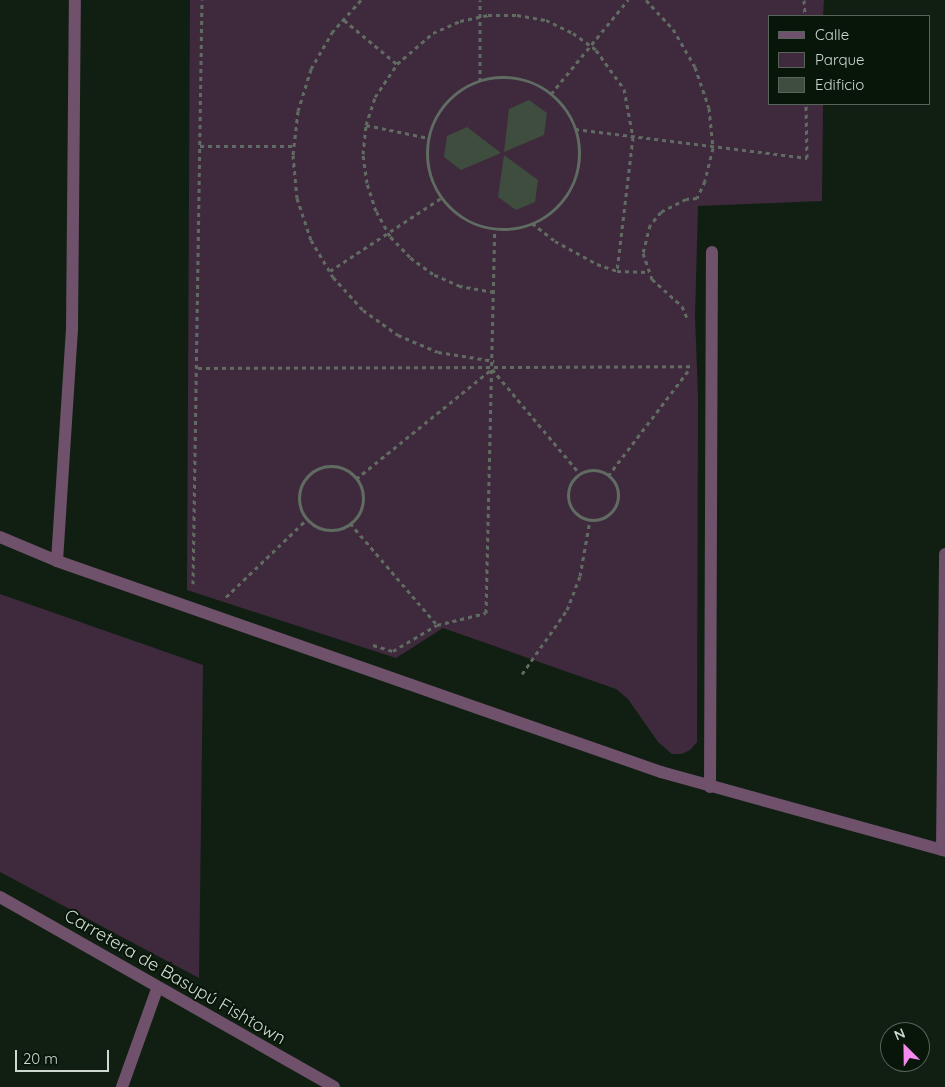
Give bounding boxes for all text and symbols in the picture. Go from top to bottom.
legend [768,15,930,105]
text: Calle [815,25,849,44]
text: Parque [815,50,865,69]
text: Edificio [815,75,864,94]
street label: Carretera de Basupú Fishtown [61,905,289,1049]
north arrow [880,1022,930,1072]
text: N [891,1024,908,1044]
scale bar [18,1040,111,1072]
text: 20 m [23,1049,58,1068]

